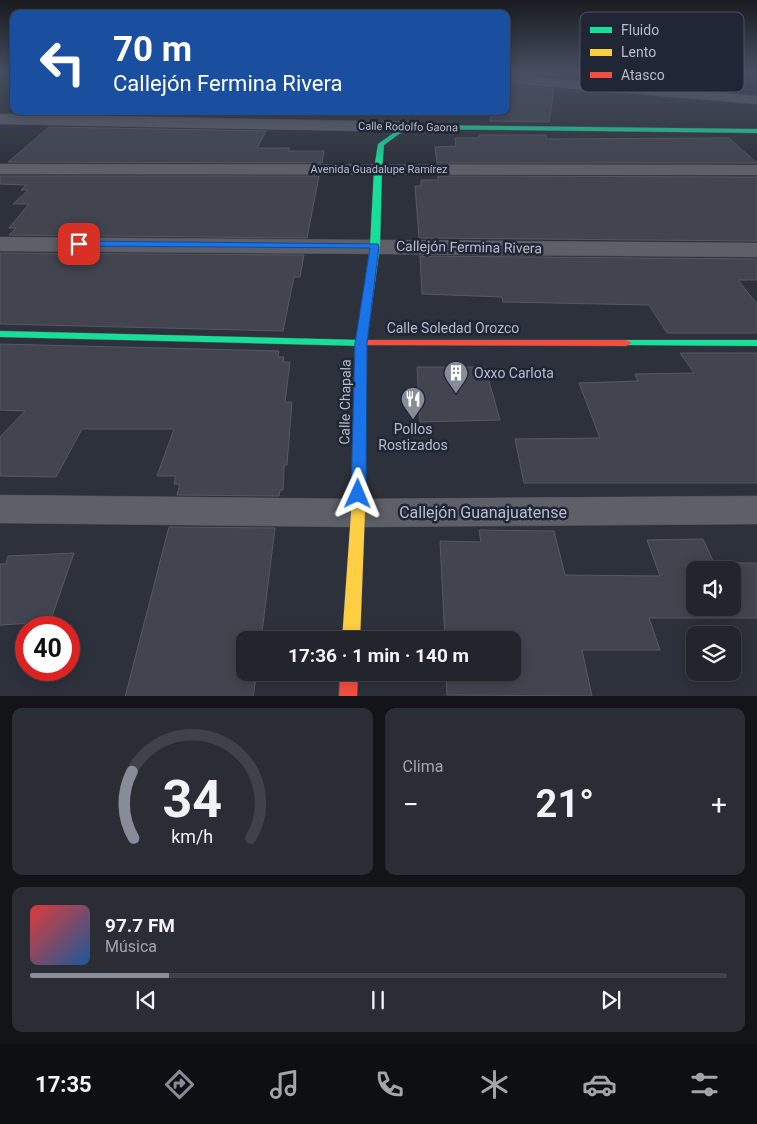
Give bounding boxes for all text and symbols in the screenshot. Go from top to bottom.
legend [580,12,744,92]
text: Fluido [621,22,659,38]
text: 70 m [113,29,192,70]
icon: left [30,30,95,95]
text: Lento [621,44,656,60]
text: Atasco [621,67,665,83]
text: Callejón Fermina Rivera [113,71,342,96]
street label: Calle Rodolfo Gaona [358,120,458,134]
street label: Avenida Guadalupe Ramírez [311,163,448,176]
pin [58,223,100,265]
icon: arrive [65,230,93,258]
street label: Callejón Fermina Rivera [396,238,542,256]
street label: Calle Soledad Orozco [387,320,519,336]
street label: Calle Chapala [336,359,354,445]
building icon: Oxxo Carlota [443,360,469,394]
place label: Oxxo Carlota [474,365,554,381]
restaurant icon: Pollos Rostizados [400,386,426,420]
place label: Pollos Rostizados [378,421,448,453]
position arrow [331,467,383,519]
street label: Callejón Guanajuatense [399,503,567,522]
map controls [686,561,741,681]
button: sound [686,561,741,616]
speed limit sign: 40 [15,616,80,681]
button: layers [686,626,741,681]
text: 17:36 · 1 min · 140 m [288,644,469,667]
text: Clima [403,757,443,776]
text: 34 [162,769,222,830]
text: 21° [536,782,594,826]
text: − [403,788,419,821]
text: + [711,788,727,821]
text: km/h [171,826,213,847]
text: 97.7 FM [105,914,175,937]
text: Música [105,937,157,956]
icon: previous [132,986,160,1014]
icon: pause [364,986,392,1014]
icon: next [597,986,625,1014]
icon: directions [162,1067,197,1102]
icon: music [267,1067,302,1102]
icon: phone [372,1067,407,1102]
icon: climate [477,1067,512,1102]
icon: car [582,1067,617,1102]
icon: filters [687,1067,722,1102]
text: 17:35 [35,1072,92,1097]

